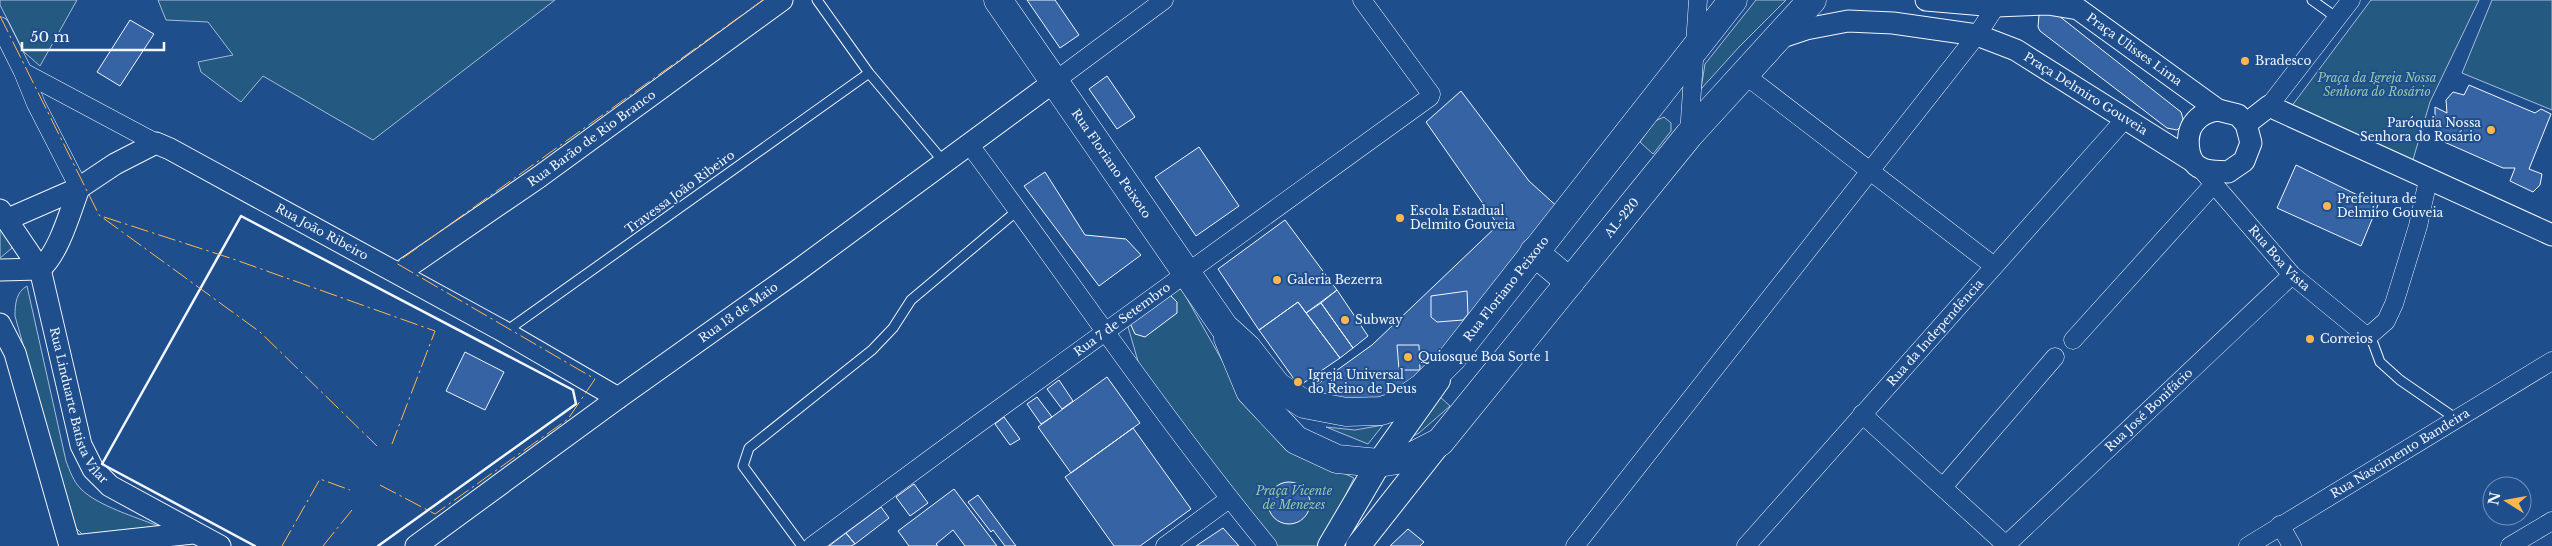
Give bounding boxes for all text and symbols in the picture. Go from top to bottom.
street label: Praça Ulisses Lima [2084,10,2186,89]
scale bar [22,20,165,52]
text: 50 m [30,27,70,46]
street label: Praça Delmiro Gouveia [2021,49,2151,138]
place label: Bradesco [2255,53,2311,68]
marker: Bradesco [2239,55,2251,67]
park label: Praça da Igreja Nossa Senhora do Rosário [2316,70,2437,99]
street label: Rua Barão de Rio Branco [525,87,658,190]
street label: Rua Floriano Peixoto [1069,106,1155,221]
place label: Paróquia Nossa Senhora do Rosário [2360,115,2481,144]
marker: Paróquia Nossa Senhora do Rosário [2485,124,2497,136]
street label: Travessa João Ribeiro [622,147,738,236]
place label: Prefeitura de Delmiro Gouveia [2337,191,2444,220]
street label: AL-220 [1600,194,1642,241]
street label: Rua João Ribeiro [273,200,371,263]
marker: Prefeitura de Delmiro Gouveia [2321,200,2333,212]
place label: Escola Estadual Delmito Gouveia [1410,203,1516,232]
marker: Escola Estadual Delmito Gouveia [1394,212,1406,224]
street label: Rua Boa Vista [2246,222,2314,294]
street label: Rua Floriano Peixoto [1460,233,1552,344]
place label: Galeria Bezerra [1287,272,1383,287]
marker: Galeria Bezerra [1271,274,1283,286]
street label: Rua da Independência [1884,276,1986,389]
street label: Rua 13 de Maio [695,279,781,345]
street label: Rua 7 de Setembro [1071,279,1173,359]
place label: Subway [1355,312,1403,327]
marker: Subway [1339,314,1351,326]
street label: Rua Linduarte Batista Vilar [47,325,112,487]
place label: Correios [2320,331,2373,346]
marker: Correios [2304,333,2316,345]
place label: Quiosque Boa Sorte 1 [1418,349,1550,364]
marker: Quiosque Boa Sorte 1 [1402,351,1414,363]
street label: Rua José Bonifácio [2102,365,2196,455]
place label: Igreja Universal do Reino de Deus [1308,367,1417,396]
marker: Igreja Universal do Reino de Deus [1292,376,1304,388]
street label: Rua Nascimento Bandeira [2328,405,2472,501]
north arrow [2482,476,2532,526]
park label: Praça Vicente de Menezes [1255,483,1333,512]
text: N [2484,490,2504,507]

